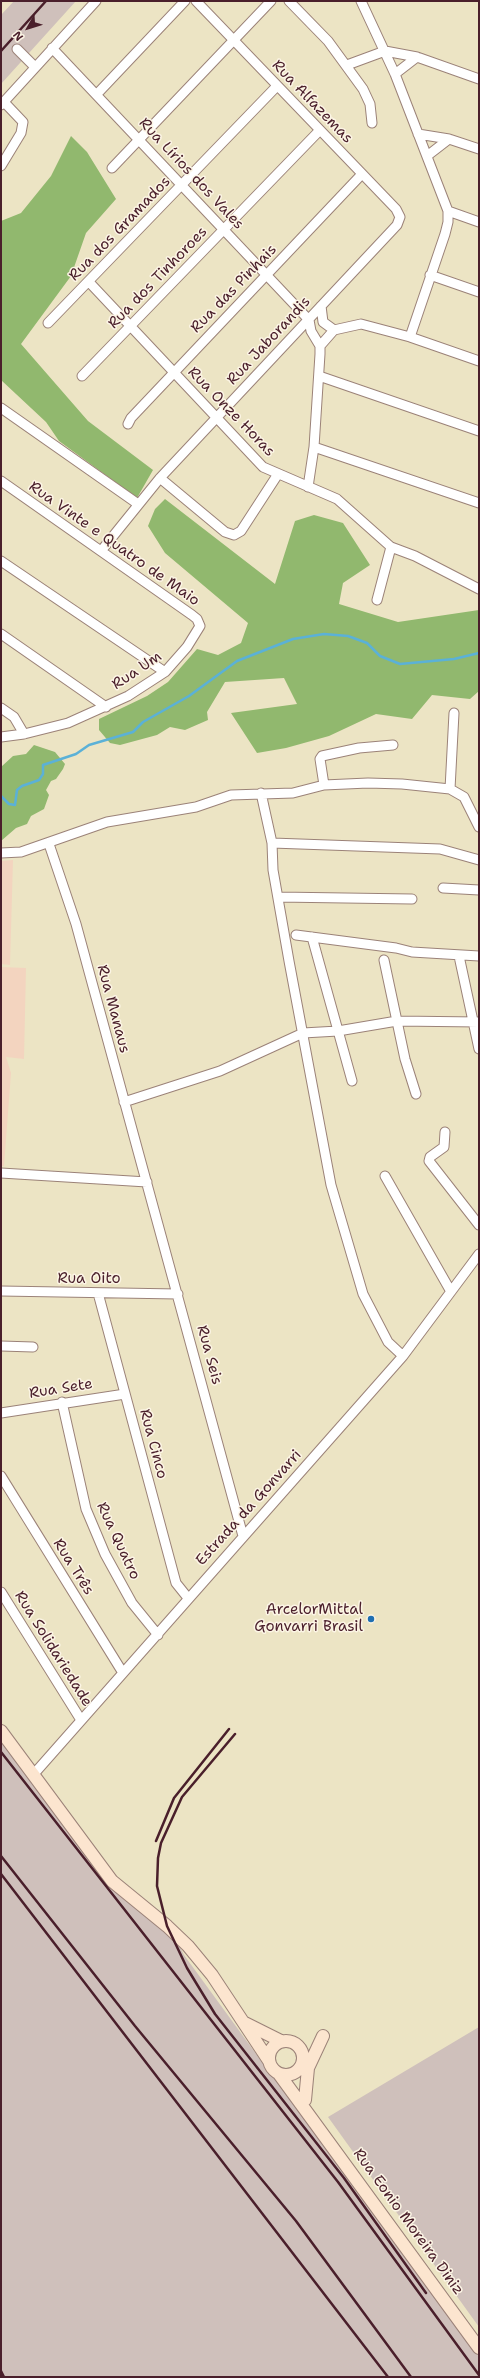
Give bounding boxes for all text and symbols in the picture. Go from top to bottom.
north arrow [8,8,48,48]
text: N [10,28,27,44]
street label: Rua Alfazemas [268,57,356,147]
street label: Rua Lírios dos Vales [135,115,247,233]
street label: Rua dos Gramados [66,173,174,285]
street label: Rua dos Tinhoroes [105,223,211,333]
street label: Rua das Pinhais [187,241,281,337]
street label: Rua Jaborandis [223,293,315,389]
street label: Rua Onze Horas [184,363,278,461]
street label: Rua Vinte e Quatro de Maio [25,478,203,610]
street label: Rua Um [109,648,165,694]
street label: Rua Manaus [93,963,133,1055]
street label: Rua Oito [58,1270,120,1288]
street label: Rua Seis [192,1323,226,1387]
street label: Rua Sete [28,1375,94,1403]
street label: Rua Cinco [135,1407,171,1481]
street label: Estrada da Gonvarri [192,1446,306,1570]
street label: Rua Quatro [92,1499,144,1583]
street label: Rua Três [49,1536,97,1598]
street label: Rua Solidariedade [10,1588,96,1710]
place label: ArcelorMittal Gonvarri Brasil [254,1601,363,1636]
marker: ArcelorMittal Gonvarri Brasil [366,1614,376,1624]
street label: Rua Eonio Moreira Diniz [349,2145,467,2299]

